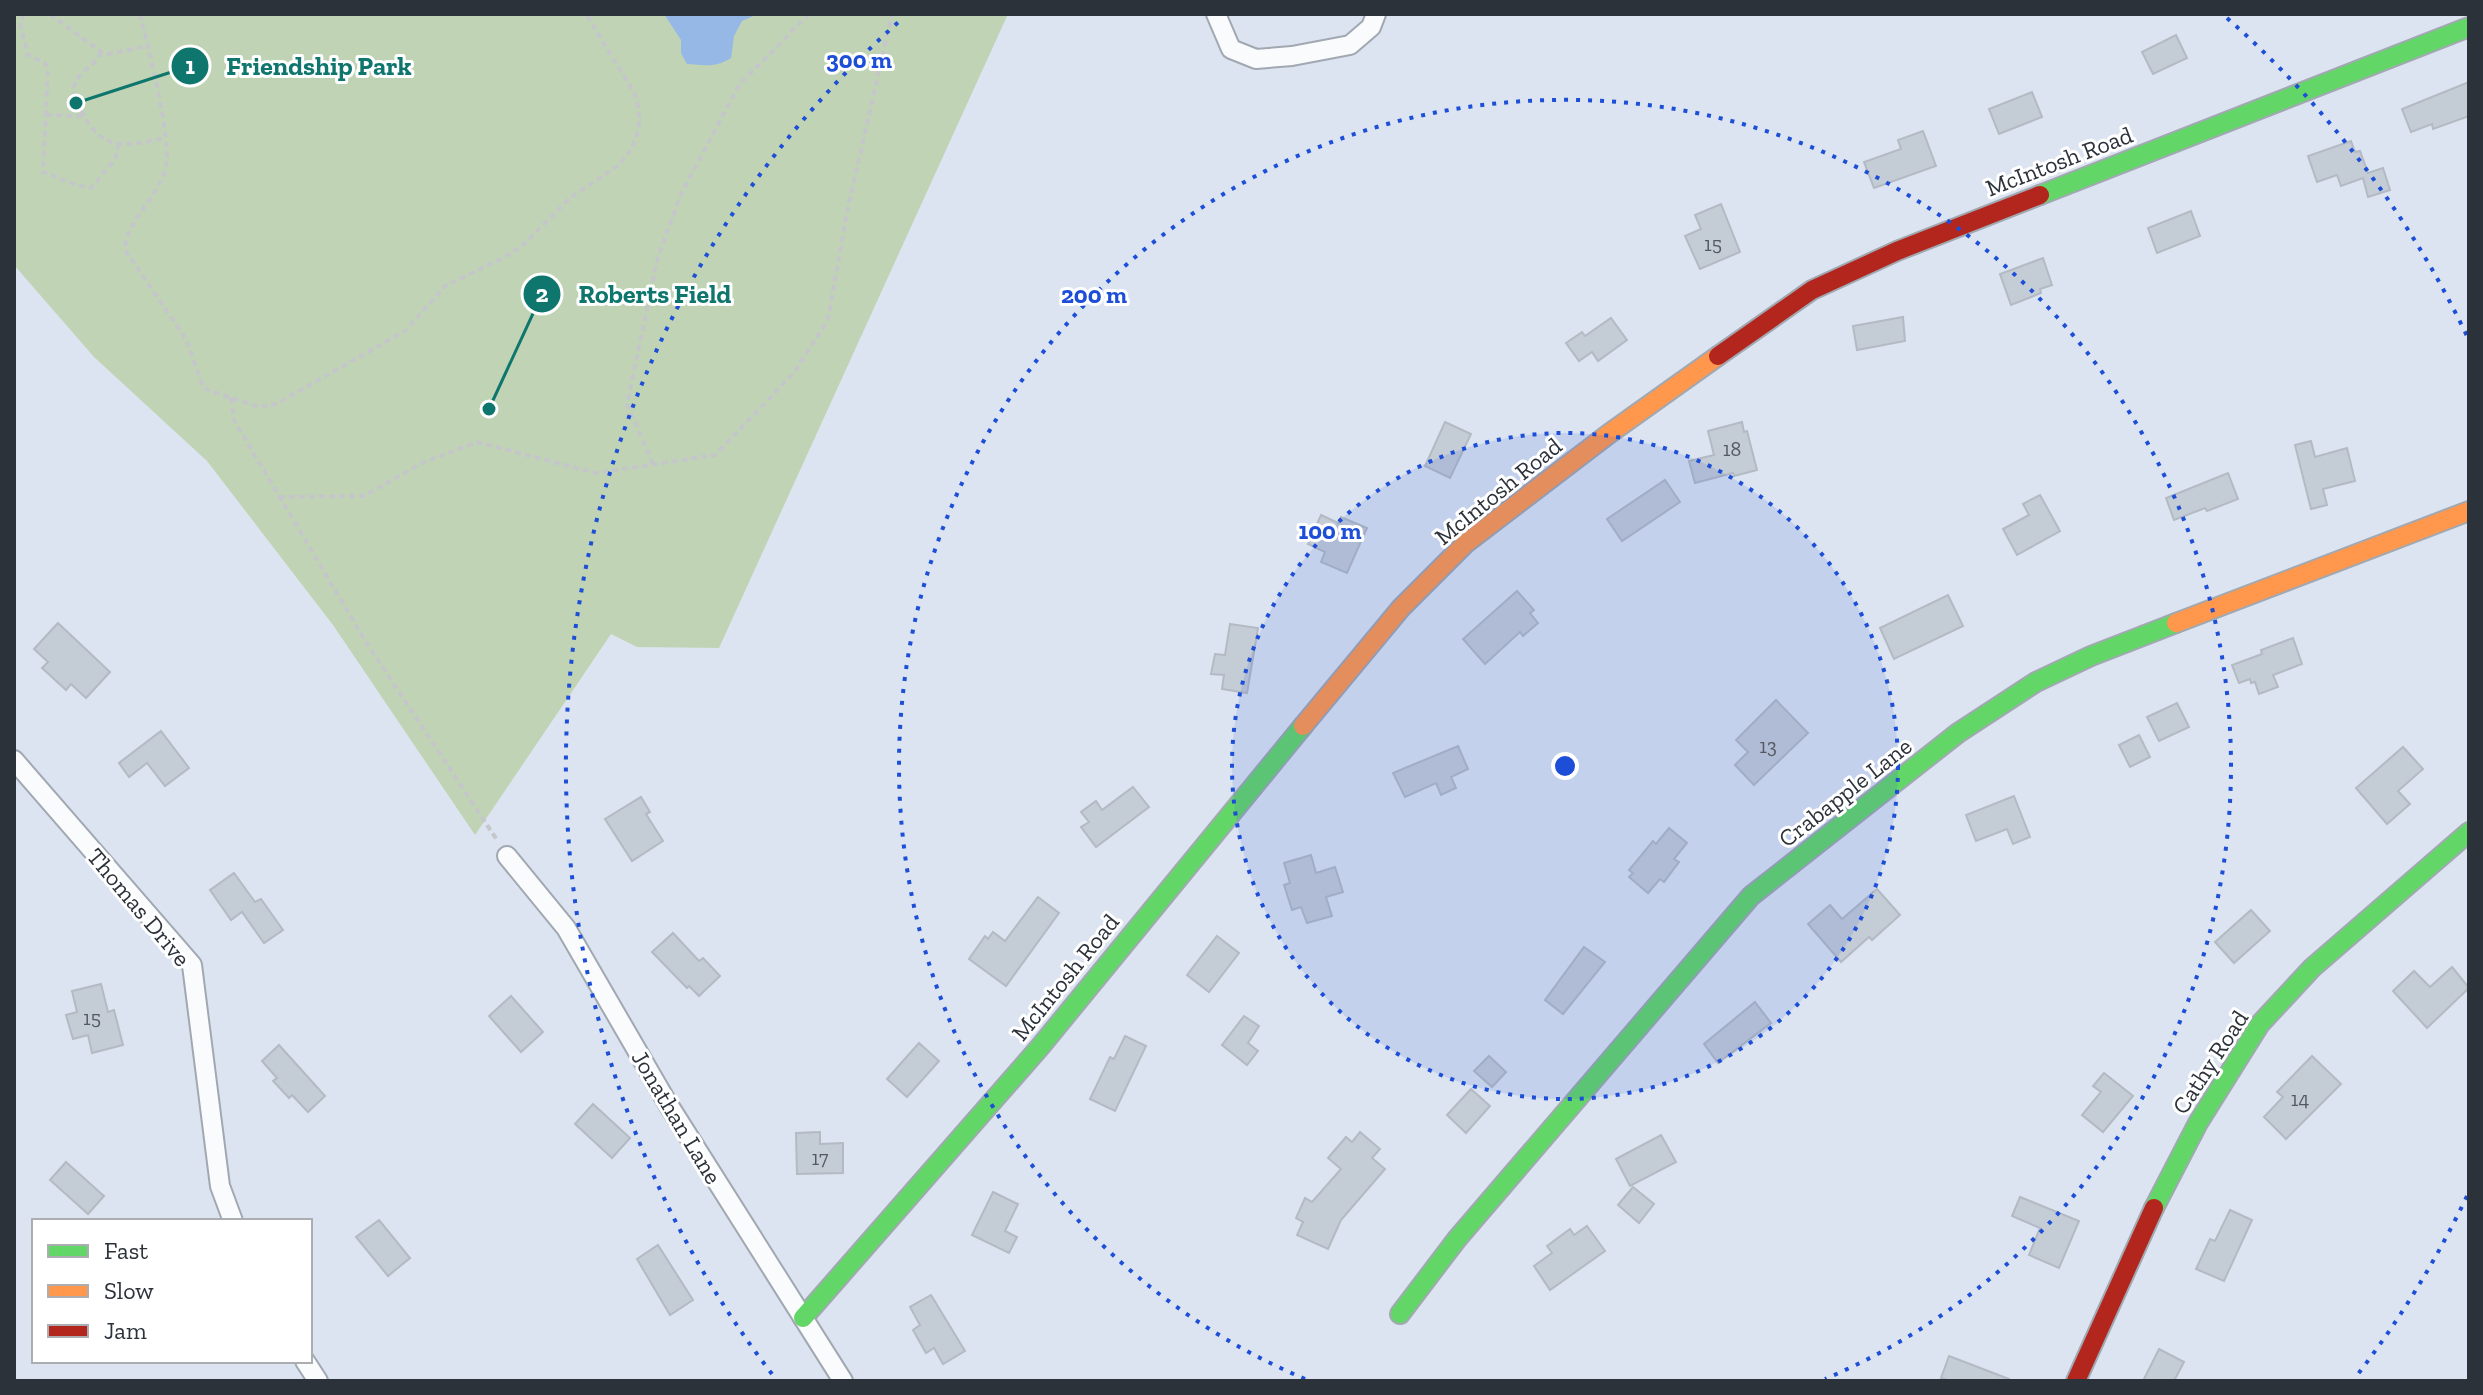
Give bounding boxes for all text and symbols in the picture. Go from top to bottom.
callout: Friendship Park [170,41,427,91]
text: 300 m [826,45,892,74]
text: Friendship Park [226,50,412,82]
text: 1 [185,51,195,80]
street label: McIntosh Road [1982,120,2136,202]
house number: 15 [1704,232,1722,256]
callout: Roberts Field [522,269,747,319]
text: Roberts Field [579,278,732,310]
text: 2 [536,279,549,308]
text: 200 m [1061,280,1127,309]
street label: McIntosh Road [1429,431,1567,551]
house number: 18 [1723,437,1741,461]
text: 100 m [1299,516,1361,545]
street label: Crabapple Lane [1773,731,1917,853]
house number: 13 [1759,734,1777,758]
centre of rings [1551,752,1579,780]
street label: Thomas Drive [81,842,197,972]
street label: McIntosh Road [1005,908,1125,1046]
street label: Cathy Road [2166,1005,2254,1119]
house number: 15 [83,1006,101,1030]
street label: Jonathan Lane [626,1045,728,1189]
house number: 14 [2291,1087,2309,1111]
house number: 17 [812,1146,829,1170]
legend [32,1219,312,1363]
text: Fast [104,1236,148,1265]
text: Slow [104,1276,154,1305]
text: Jam [104,1316,147,1345]

